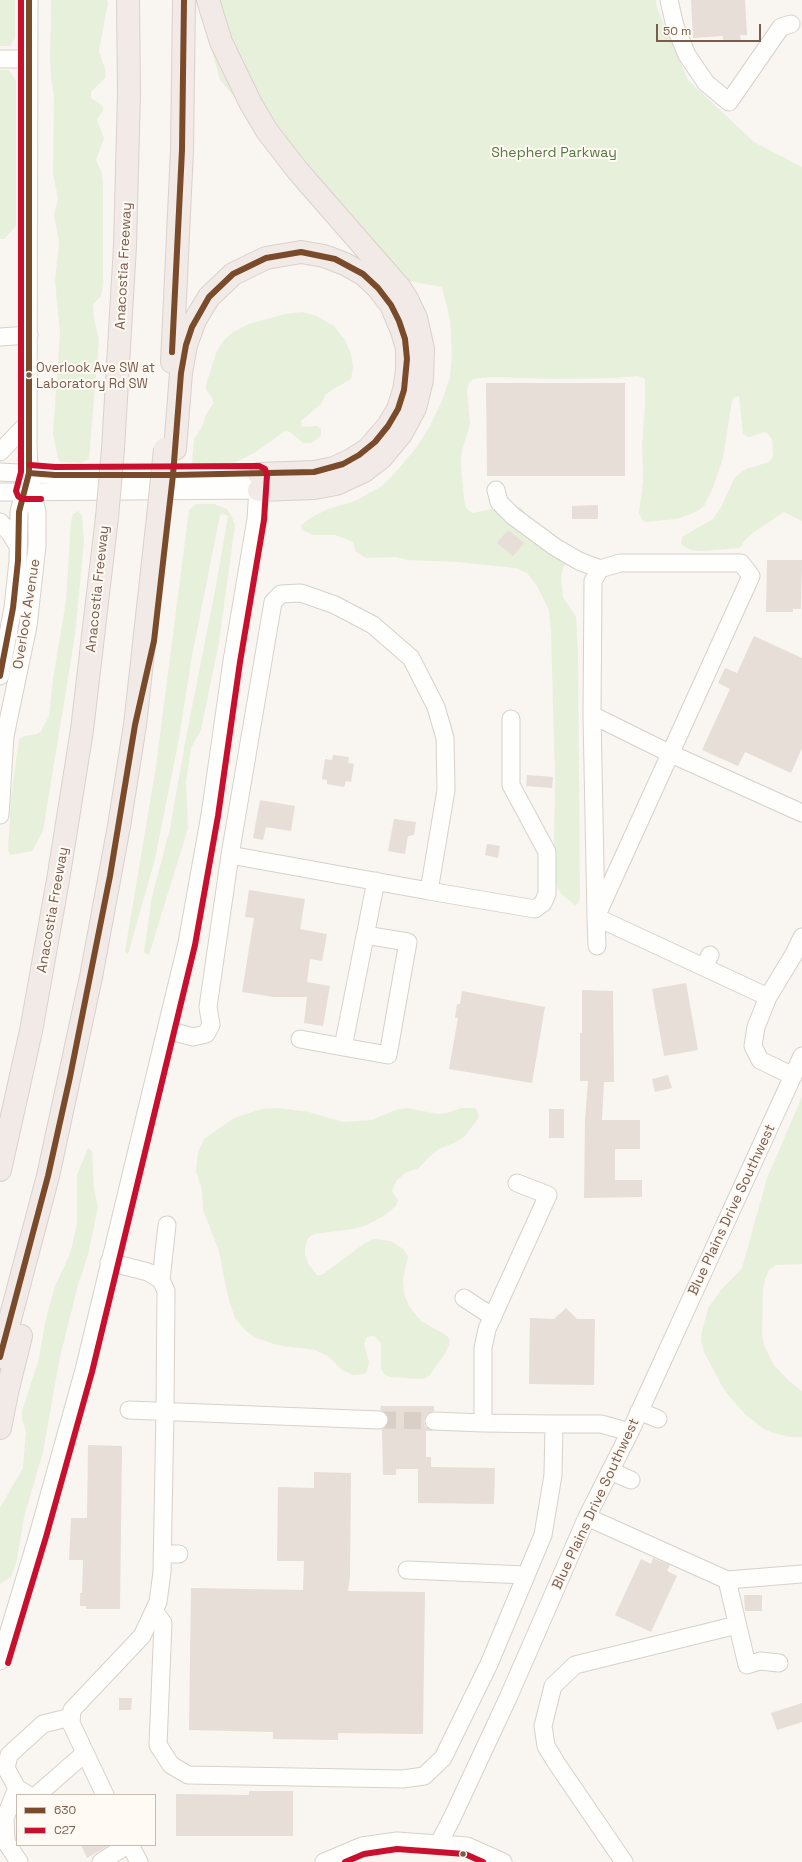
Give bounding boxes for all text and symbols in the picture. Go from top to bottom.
scale bar [658,16,763,42]
text: 50 m [663,23,691,39]
park label: Shepherd Parkway [491,145,617,161]
street label: Anacostia Freeway [112,202,136,330]
place label: Overlook Ave SW at Laboratory Rd SW [36,360,155,391]
marker: Overlook Ave SW at Laboratory Rd SW [24,370,34,380]
street label: Anacostia Freeway [83,525,113,653]
street label: Overlook Avenue [10,558,44,670]
street label: Anacostia Freeway [34,846,72,974]
street label: Blue Plains Drive Southwest [685,1122,779,1298]
street label: Blue Plains Drive Southwest [549,1416,643,1592]
legend [16,1794,156,1846]
text: 630 [54,1802,76,1818]
text: C27 [54,1822,76,1838]
unlabelled marker [458,1849,468,1859]

